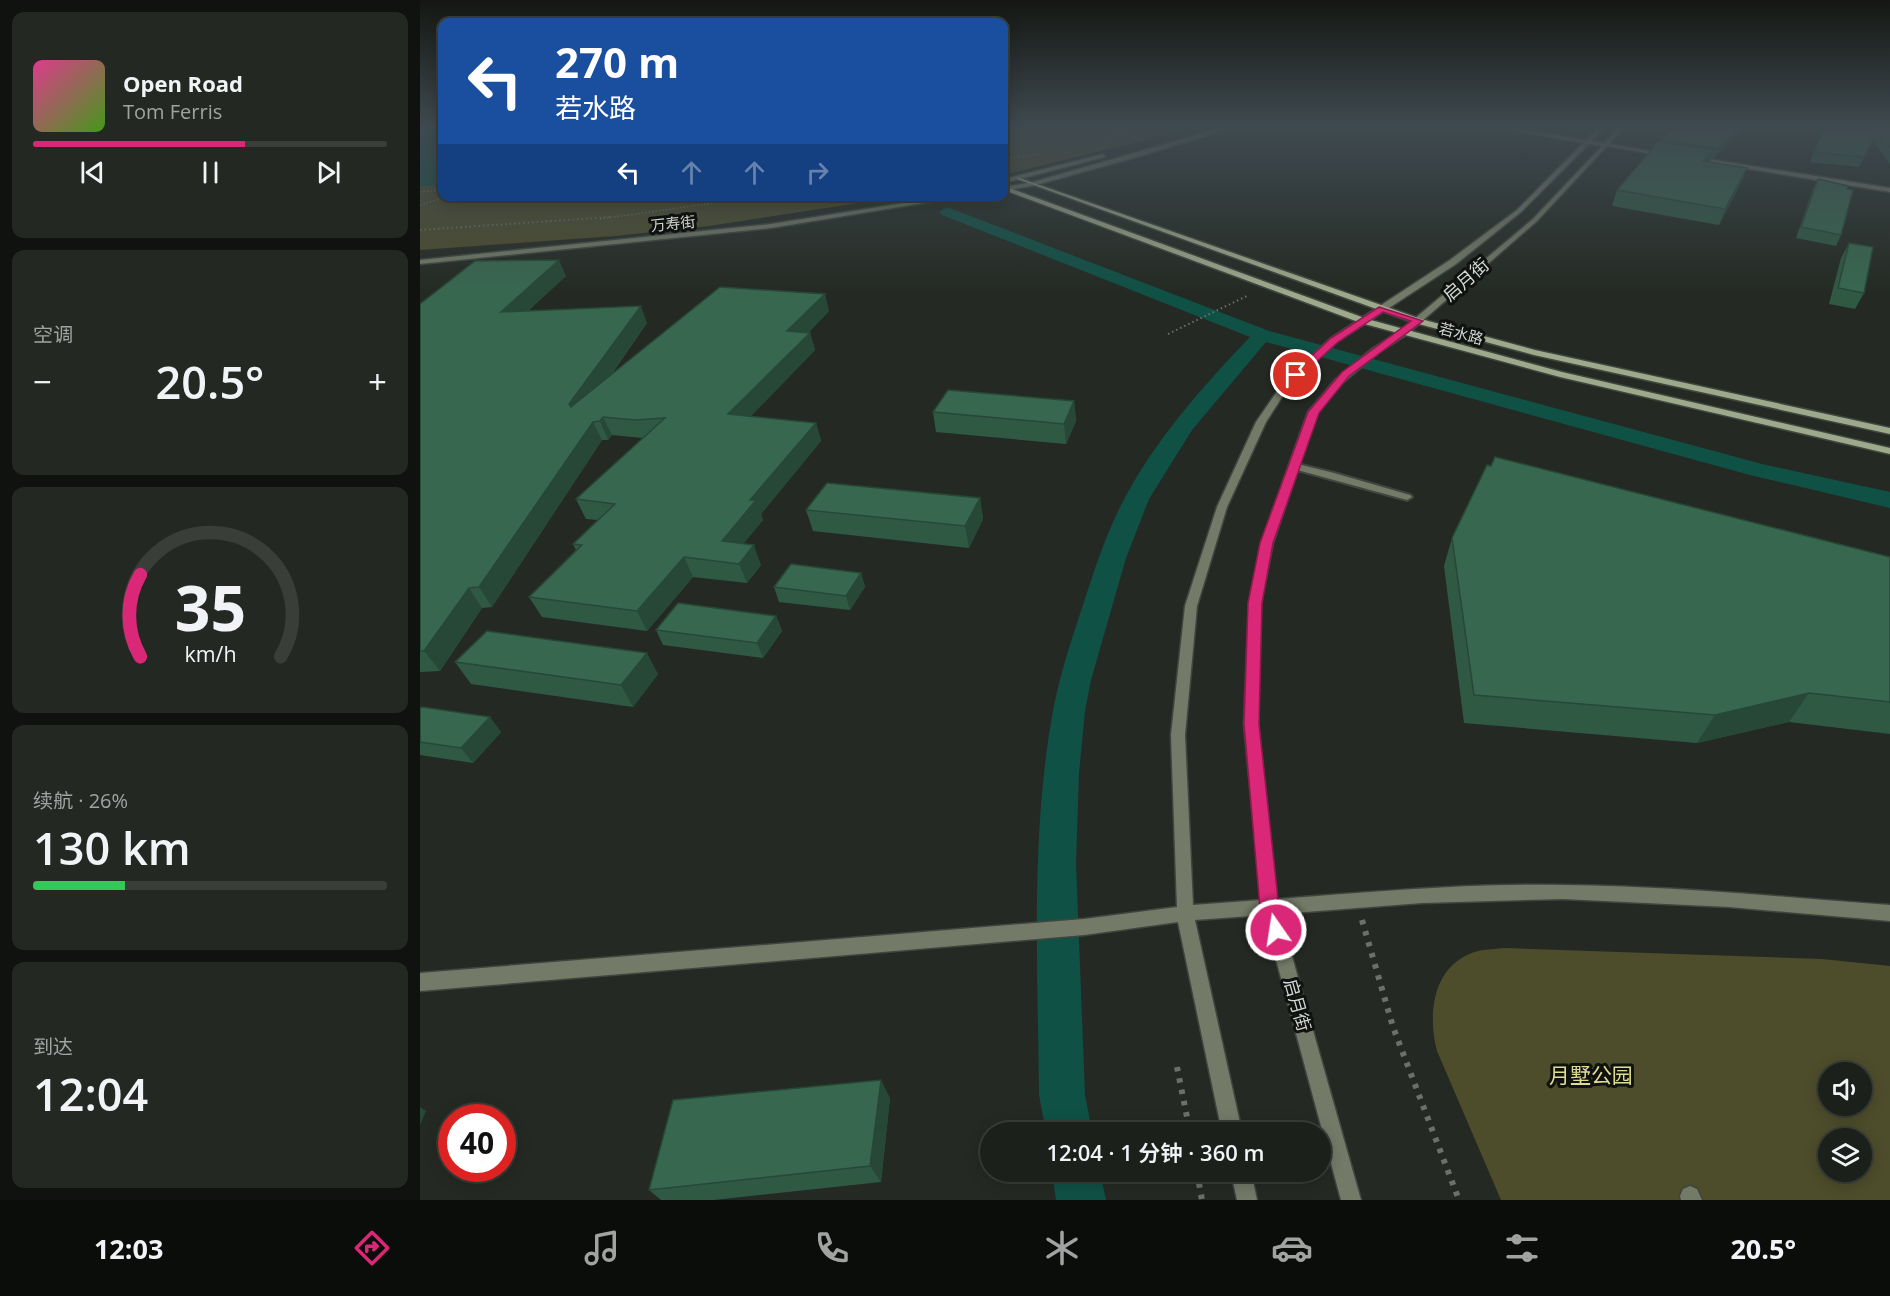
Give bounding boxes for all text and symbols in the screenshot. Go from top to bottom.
text: 270 m [555,33,679,90]
icon: left [456,42,534,120]
text: Open Road [123,68,243,98]
text: 若水路 [555,89,636,126]
text: Tom Ferris [123,98,222,125]
icon: previous [76,156,109,189]
icon: pause [194,156,227,189]
icon: next [312,156,345,189]
icon: left [612,156,645,189]
icon: ahead [675,156,708,189]
icon: ahead [738,156,771,189]
icon: right [801,156,834,189]
street label: 万寿街 [649,211,696,235]
street label: 启月街 [1437,252,1494,306]
street label: 若水路 [1437,318,1486,349]
text: 空调 [33,321,73,348]
pin [1270,349,1321,400]
text: 20.5° [156,351,264,412]
icon: arrive [1279,358,1312,391]
text: − [33,359,52,404]
text: + [368,359,387,404]
text: 35 [174,564,246,649]
text: km/h [184,639,236,668]
text: 续航 · 26% [33,787,128,814]
text: 130 km [33,817,191,878]
position arrow [1244,898,1308,962]
street label: 启月街 [1279,975,1317,1034]
text: 到达 [33,1033,73,1060]
park label: 月墅公园 [1549,1061,1633,1089]
map controls [1818,1062,1872,1182]
button: sound [1818,1062,1872,1116]
text: 12:04 [33,1063,148,1124]
speed limit sign: 40 [438,1104,516,1182]
button: layers [1818,1128,1872,1182]
text: 12:04 · 1 分钟 · 360 m [1047,1137,1265,1167]
icon: directions [351,1227,393,1269]
icon: music [581,1227,623,1269]
icon: phone [811,1227,853,1269]
icon: climate [1041,1227,1083,1269]
icon: car [1271,1227,1313,1269]
icon: filters [1501,1227,1543,1269]
text: 12:03 [94,1230,163,1267]
text: 20.5° [1730,1230,1796,1267]

